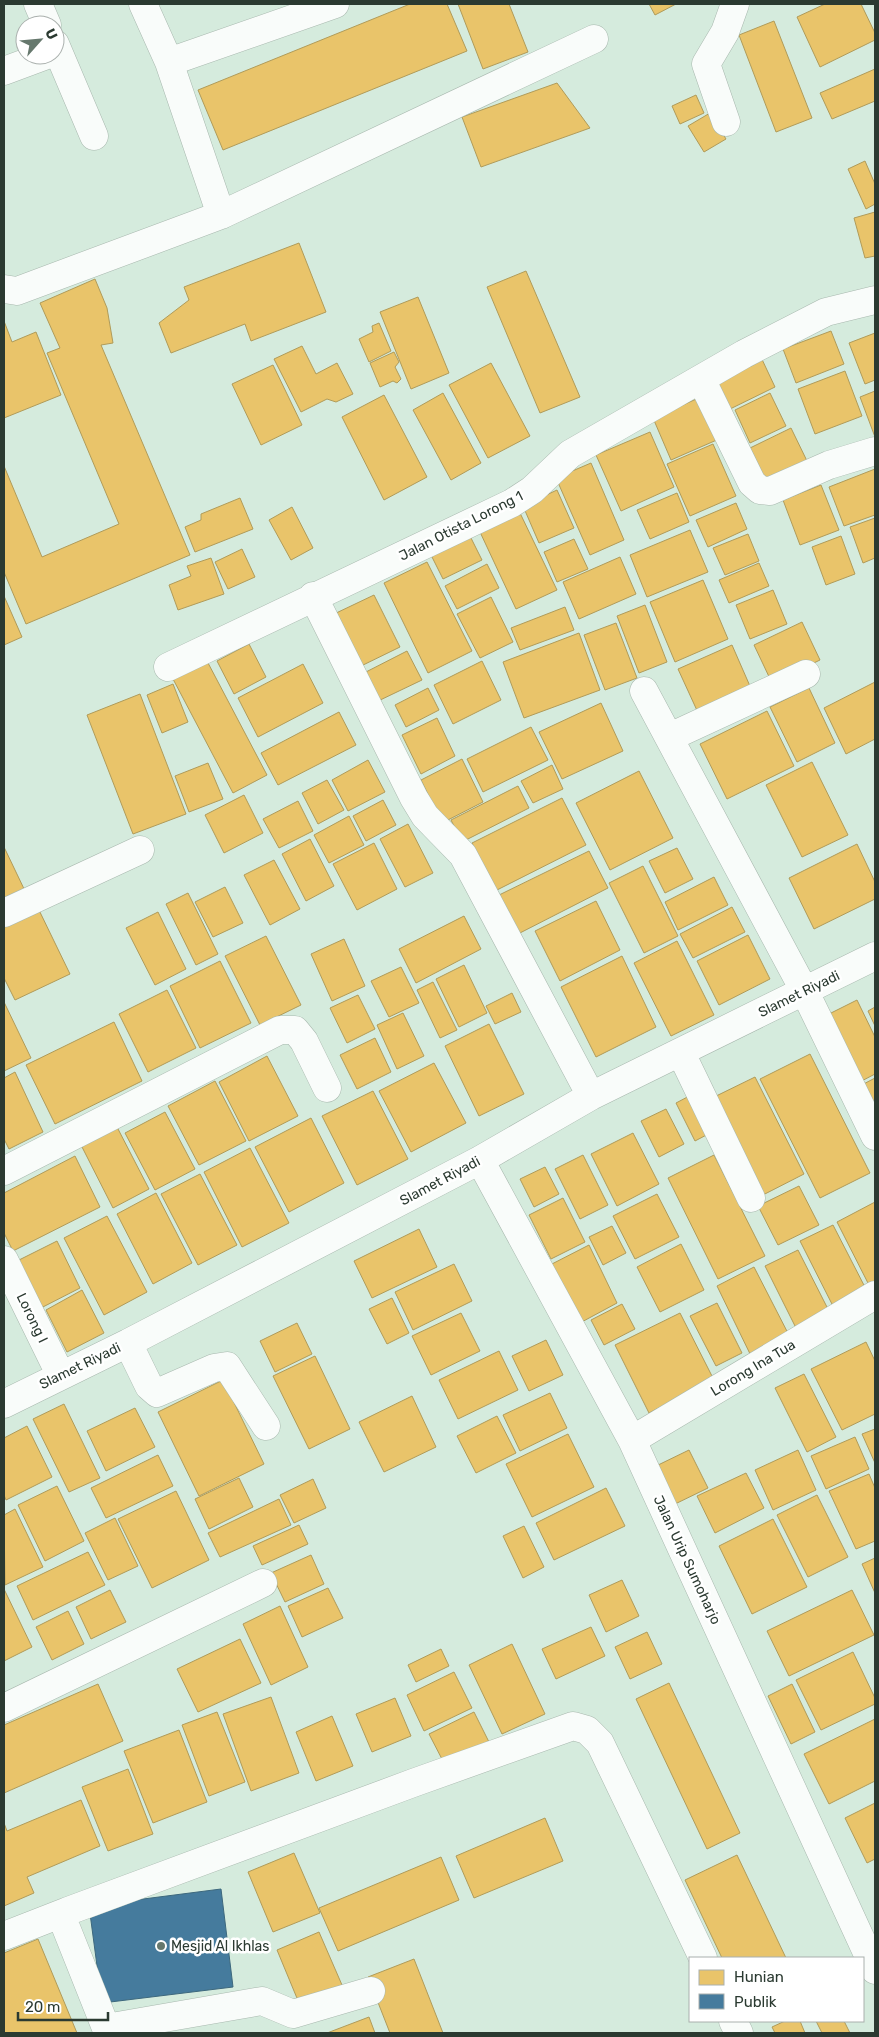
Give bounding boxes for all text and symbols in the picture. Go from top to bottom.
north arrow [15,15,65,65]
text: U [41,26,61,43]
street label: Jalan Otista Lorong 1 [396,487,526,565]
street label: Slamet Riyadi [756,967,842,1021]
street label: Slamet Riyadi [397,1153,483,1209]
street label: Lorong I [13,1290,51,1346]
street label: Lorong Ina Tua [708,1336,798,1400]
street label: Slamet Riyadi [37,1339,123,1393]
street label: Jalan Urip Sumoharjo [650,1493,724,1627]
place label: Mesjid Al Ikhlas [171,1938,269,1955]
marker: Mesjid Al Ikhlas [155,1940,167,1952]
legend [689,1957,864,2022]
text: Hunian [734,1968,784,1986]
scale bar [18,1990,108,2022]
text: Publik [734,1993,777,2011]
text: 20 m [25,1998,60,2016]

